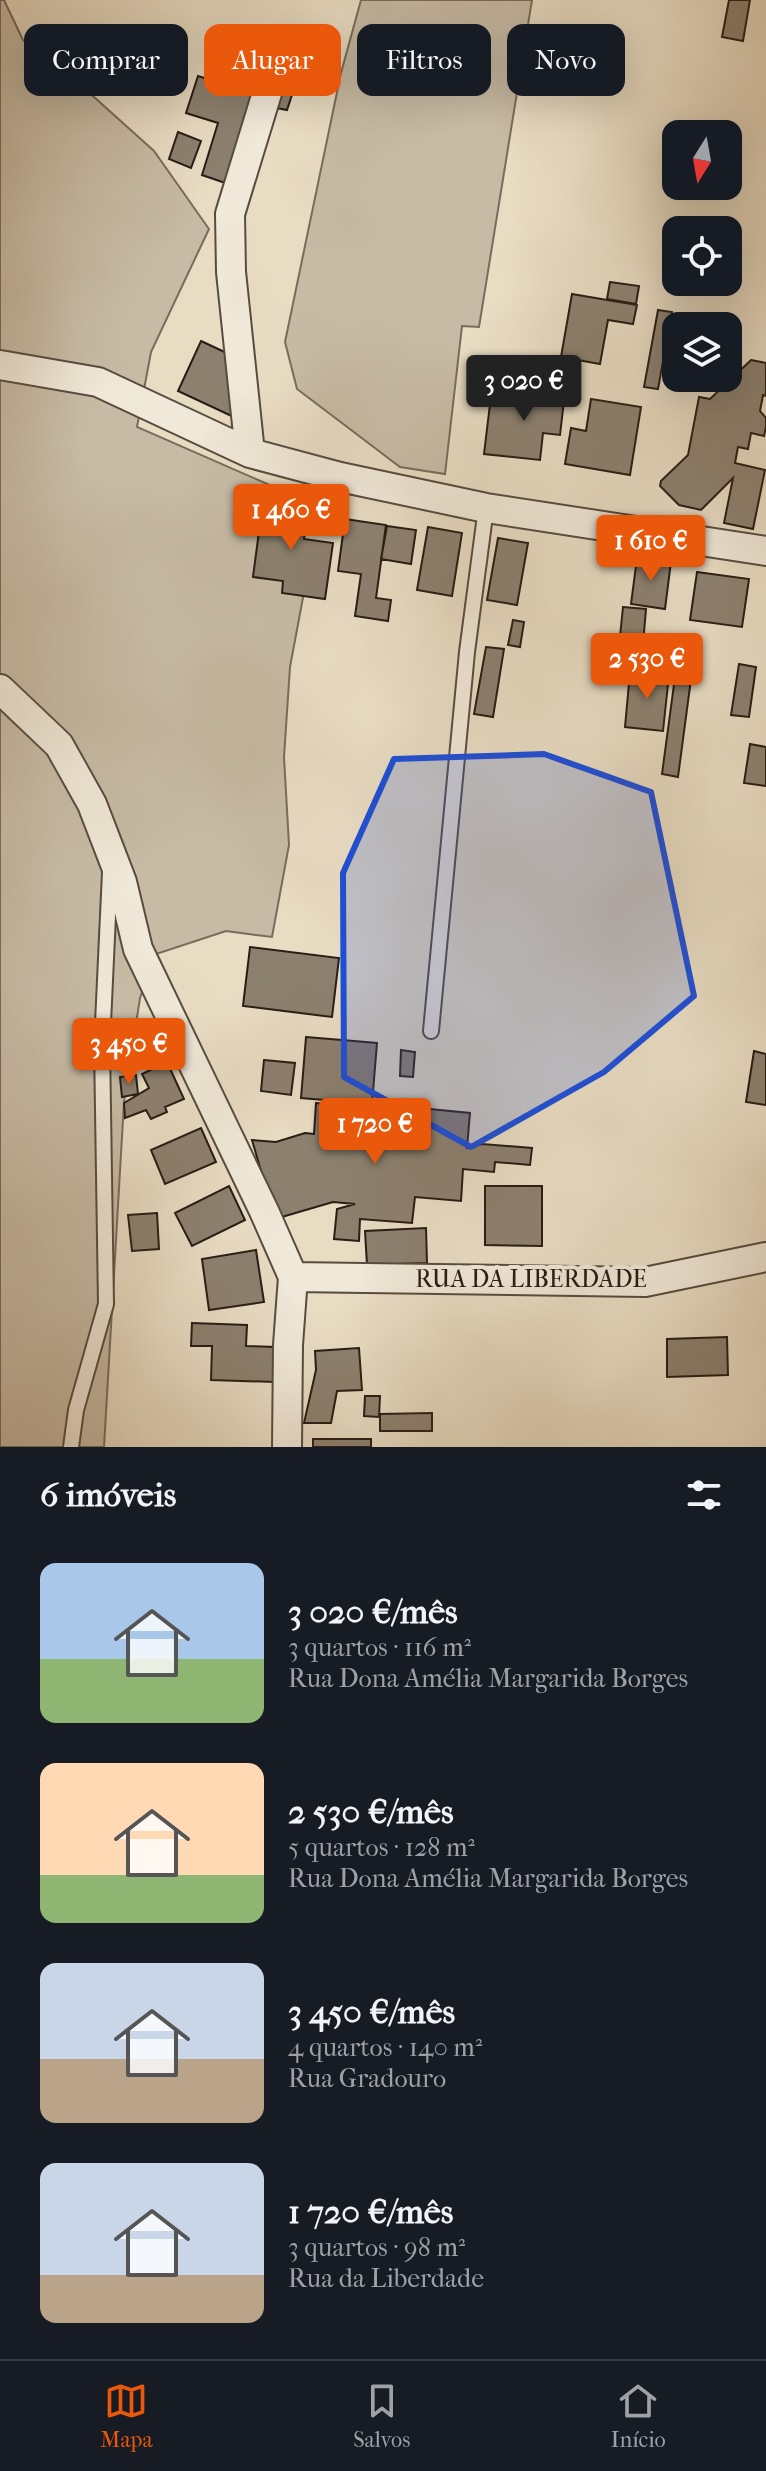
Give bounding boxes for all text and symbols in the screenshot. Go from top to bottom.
chip: Comprar [24,24,188,96]
chip: Alugar [204,24,341,96]
chip: Filtros [357,24,491,96]
chip: Novo [507,24,625,96]
north arrow [662,120,742,200]
map controls [662,120,742,392]
button: locate [662,216,742,296]
button: layers [662,312,742,392]
pin: 3 020 € [450,355,598,423]
text: 3 020 € [484,365,564,396]
pin: 1 460 € [217,484,365,552]
text: 1 460 € [251,494,331,525]
pin: 1 610 € [577,515,725,583]
text: 1 610 € [614,525,688,556]
pin: 2 530 € [573,633,721,701]
text: 2 530 € [609,643,685,674]
pin: 3 450 € [55,1018,203,1086]
text: 3 450 € [90,1028,168,1059]
pin: 1 720 € [301,1098,449,1166]
text: 1 720 € [337,1108,413,1139]
street label: RUA DA LIBERDADE [415,1265,647,1293]
icon: filters [682,1473,726,1517]
text: 6 imóveis [40,1475,176,1515]
text: 3 020 €/mês [288,1592,458,1632]
icon: home [104,1595,200,1691]
text: 3 quartos · 116 m² [288,1632,471,1663]
text: Rua Dona Amélia Margarida Borges [288,1663,688,1694]
text: 2 530 €/mês [288,1792,453,1832]
icon: home [104,1795,200,1891]
text: 5 quartos · 128 m² [288,1832,475,1863]
text: Rua Dona Amélia Margarida Borges [288,1863,688,1894]
text: 3 450 €/mês [288,1992,455,2032]
icon: home [104,1995,200,2091]
text: 4 quartos · 140 m² [288,2032,482,2063]
text: Rua Gradouro [288,2063,446,2094]
text: 1 720 €/mês [288,2192,453,2232]
icon: home [104,2195,200,2291]
text: 3 quartos · 98 m² [288,2232,465,2263]
text: Rua da Liberdade [288,2263,484,2294]
tab: Mapa [100,2379,153,2453]
tab: Salvos [353,2379,410,2453]
tab: Início [611,2379,666,2453]

